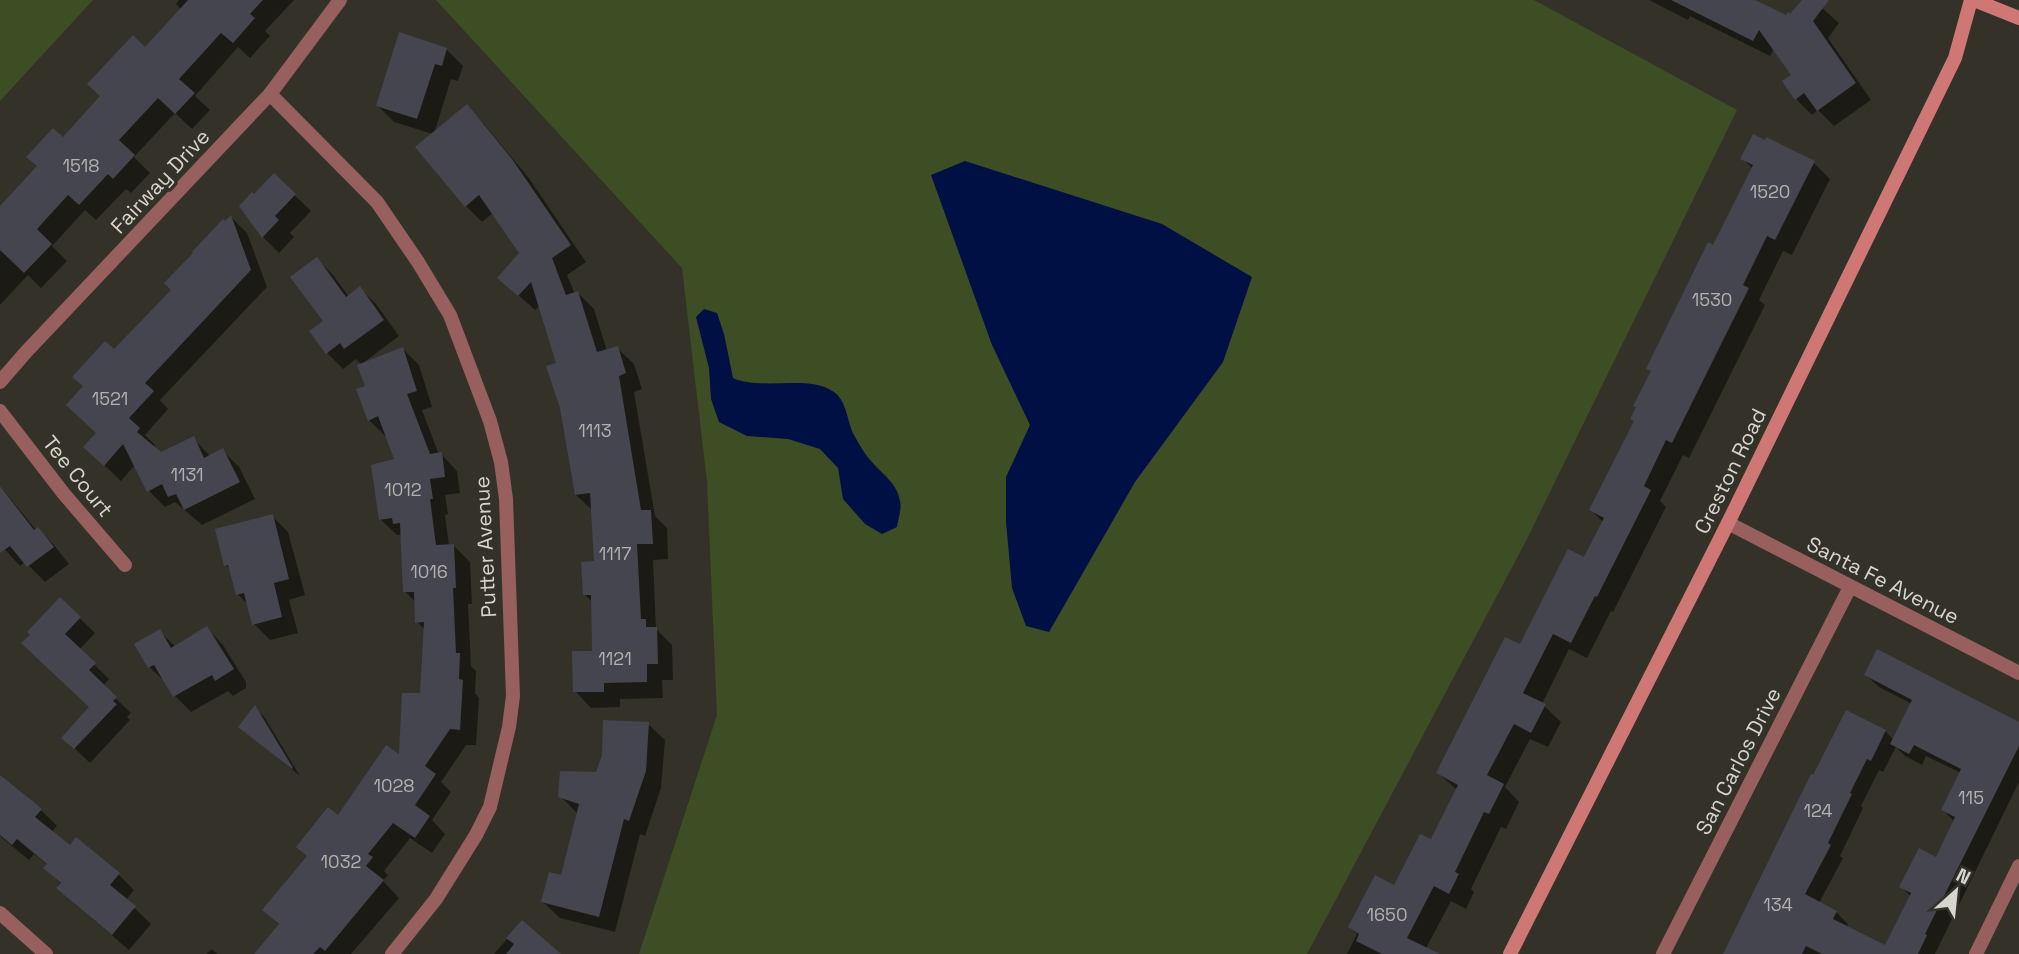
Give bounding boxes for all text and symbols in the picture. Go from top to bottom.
street label: Fairway Drive [105,123,215,239]
house number: 1518 [63,154,99,177]
house number: 1520 [1750,180,1790,203]
house number: 1530 [1692,288,1732,311]
house number: 1521 [92,387,128,410]
street label: Creston Road [1688,404,1772,538]
house number: 1113 [578,419,612,442]
street label: Tee Court [37,430,119,522]
house number: 1131 [170,463,204,486]
street label: Putter Avenue [468,476,502,618]
house number: 1012 [384,478,422,501]
street label: Santa Fe Avenue [1802,530,1964,630]
house number: 1117 [599,542,631,565]
house number: 1016 [410,560,448,583]
house number: 1121 [598,647,632,670]
street label: San Carlos Drive [1689,683,1787,839]
house number: 1028 [373,774,415,797]
house number: 115 [1958,786,1984,809]
house number: 124 [1803,799,1833,822]
house number: 1032 [321,850,361,873]
north arrow [1921,856,1991,926]
text: N [1952,862,1975,890]
house number: 134 [1763,893,1793,916]
house number: 1650 [1367,903,1407,926]

